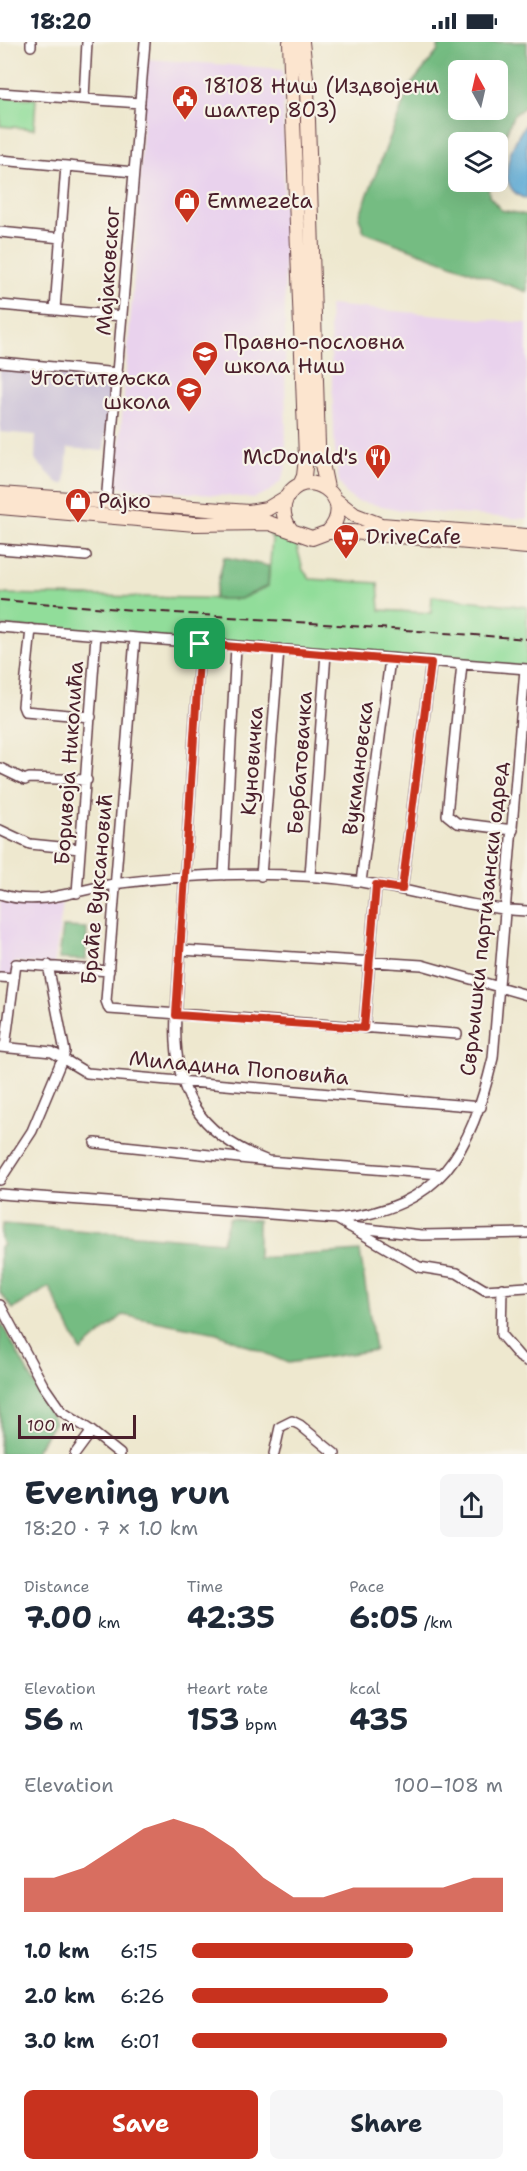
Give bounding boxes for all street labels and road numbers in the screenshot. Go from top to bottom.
street label: Мајаковског [90,205,127,337]
street label: Боривоја Николића [48,660,90,866]
street label: Бербатовачка [281,690,319,836]
street label: Вукмановска [336,699,380,837]
street label: Куновичка [234,706,270,816]
street label: Сврљишки партизански одред [454,760,514,1078]
street label: Браће Вуксановић [75,792,119,986]
street label: Миладина Поповића [128,1044,350,1092]

